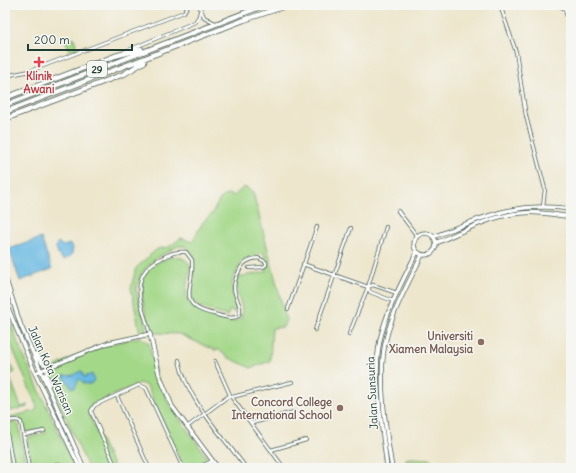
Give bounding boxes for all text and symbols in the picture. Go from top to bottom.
scale bar [28,26,132,52]
text: 200 m [34,32,70,47]
marker: Klinik Awani [33,56,45,68]
road number: 29 [87,61,107,77]
place label: Klinik Awani [24,69,54,96]
street label: Jalan Kota Warisan [25,324,77,416]
place label: Universiti Xiamen Malaysia [389,329,474,357]
marker: Universiti Xiamen Malaysia [476,337,486,347]
street label: Jalan Sunsuria [363,356,381,430]
place label: Concord College International School [231,395,332,422]
marker: Concord College International School [335,403,345,413]

